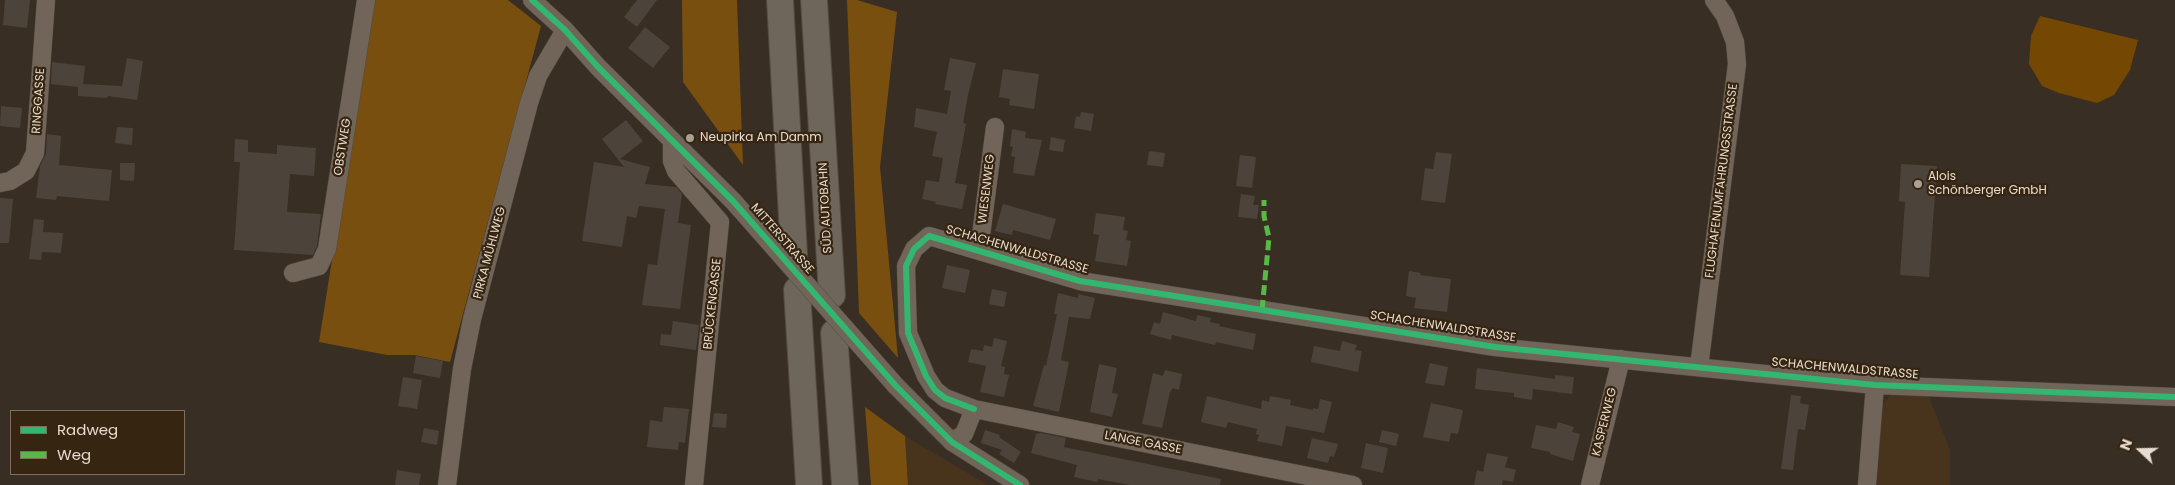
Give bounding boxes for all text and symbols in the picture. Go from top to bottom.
street label: RINGGASSE [30,68,48,134]
street label: FLUGHAFENUMFAHRUNGSSTRASSE [1703,83,1741,279]
street label: OBSTWEG [331,117,355,177]
place label: Neupirka Am Damm [700,131,822,145]
marker: Neupirka Am Damm [684,132,696,144]
street label: WIESENWEG [976,154,998,224]
street label: SÜD AUTOBAHN [816,162,836,254]
place label: Alois Schönberger GmbH [1928,170,2047,198]
marker: Alois Schönberger GmbH [1912,178,1924,190]
street label: MITTERSTRASSE [747,201,817,277]
street label: PIRKA MÜHLWEG [471,205,509,301]
street label: SCHACHENWALDSTRASSE [944,223,1090,277]
street label: BRÜCKENGASSE [701,258,725,350]
street label: SCHACHENWALDSTRASSE [1369,308,1517,346]
street label: SCHACHENWALDSTRASSE [1771,355,1919,383]
street label: KASPERWEG [1590,386,1620,458]
legend [10,410,185,475]
text: Radweg [57,419,118,440]
north arrow [2115,425,2165,475]
street label: LANGE GASSE [1103,428,1183,458]
text: N [2115,436,2137,453]
text: Weg [57,444,91,465]

